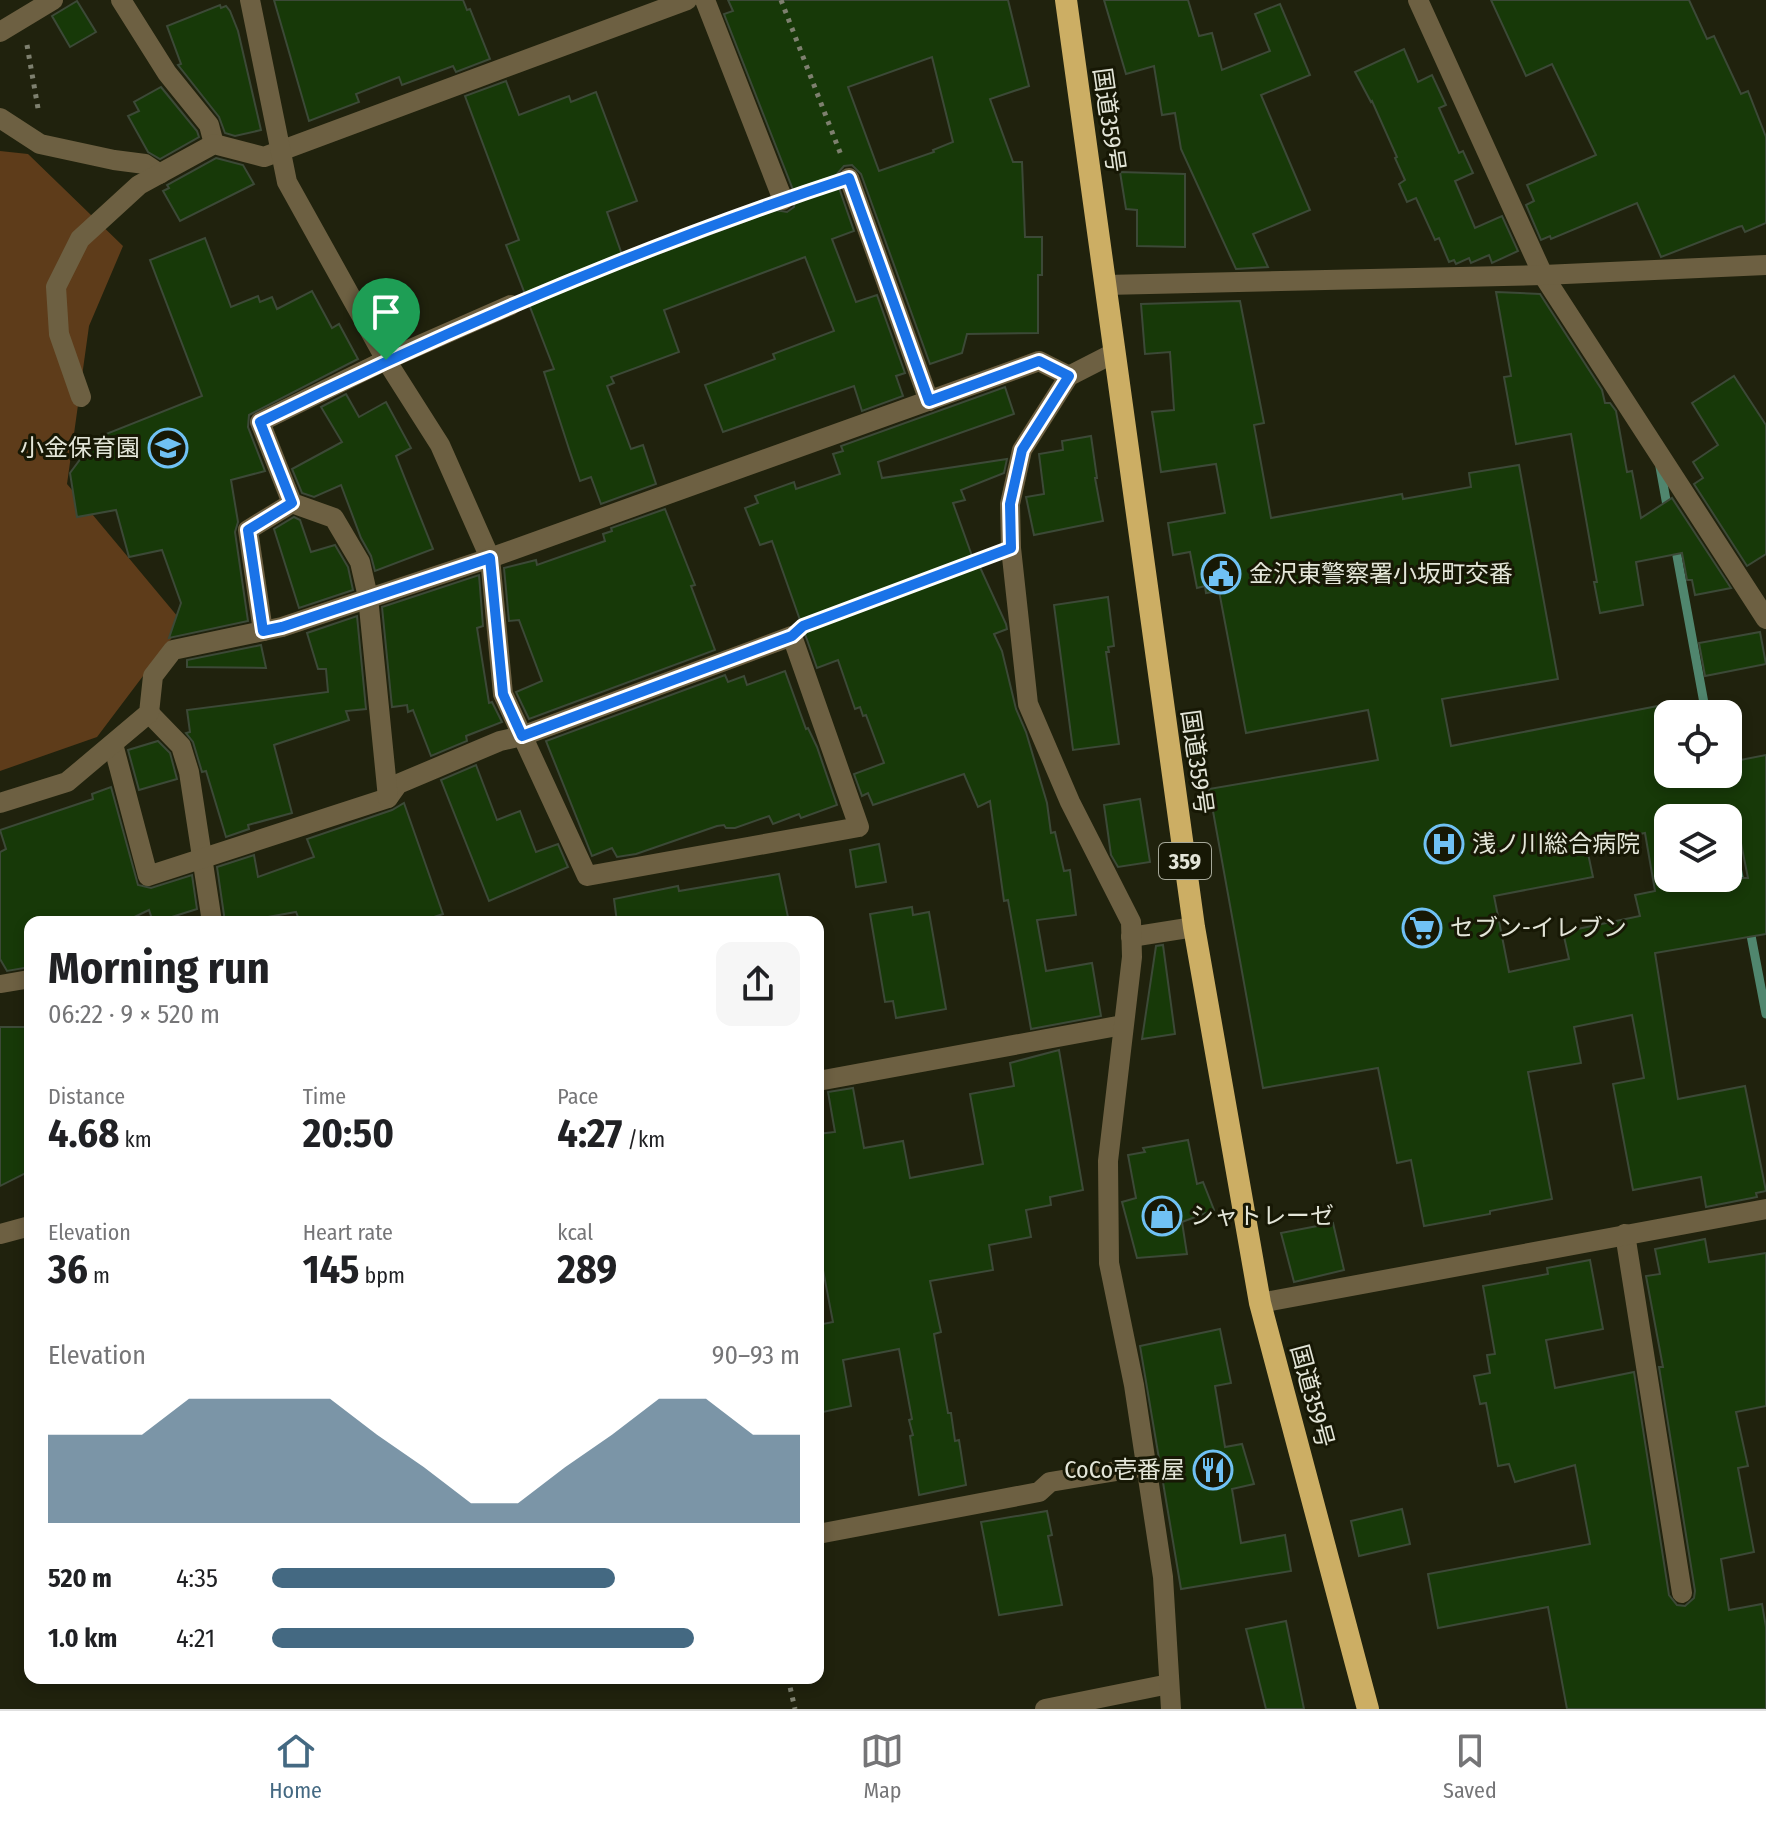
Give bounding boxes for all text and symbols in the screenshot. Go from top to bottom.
street label: 国道359号 [1088,66,1130,174]
pin [352,278,420,360]
icon: arrive [364,290,408,334]
school or university icon: 小金保育園 [147,427,189,469]
place label: 小金保育園 [20,434,140,462]
public building icon: 金沢東警察署小坂町交番 [1200,553,1242,595]
place label: 金沢東警察署小坂町交番 [1249,560,1513,588]
map controls [1654,700,1742,892]
button: locate [1654,700,1742,788]
street label: 国道359号 [1176,708,1218,816]
button: layers [1654,804,1742,892]
hospital icon: 浅ノ川総合病院 [1423,823,1465,865]
place label: 浅ノ川総合病院 [1472,830,1640,858]
road number: 359 [1159,843,1211,879]
supermarket icon: セブン-イレブン [1401,907,1443,949]
place label: セブン-イレブン [1450,914,1627,942]
text: Morning run [48,942,270,995]
button: share [716,942,800,1026]
text: 06:22 · 9 × 520 m [48,999,220,1030]
text: Distance [48,1083,125,1110]
text: Time [303,1083,346,1110]
text: Pace [557,1083,598,1110]
text: 4.68 [48,1110,119,1158]
text: 20:50 [303,1110,394,1158]
text: 4:27 [557,1110,622,1158]
text: km [119,1126,152,1153]
text: /km [622,1126,665,1153]
shop icon: シャトレーゼ [1141,1195,1183,1237]
place label: シャトレーゼ [1190,1202,1334,1230]
text: Elevation [48,1219,131,1246]
text: Heart rate [303,1219,393,1246]
text: kcal [557,1219,593,1246]
text: 36 [48,1246,88,1294]
text: 145 [303,1246,359,1294]
text: 289 [557,1246,617,1294]
text: m [88,1262,110,1289]
text: bpm [359,1262,405,1289]
text: Elevation [48,1340,146,1371]
text: 90–93 m [712,1340,800,1371]
street label: 国道359号 [1285,1342,1339,1450]
restaurant icon: CoCo壱番屋 [1192,1449,1234,1491]
place label: CoCo壱番屋 [1064,1456,1185,1484]
text: 520 m [48,1563,112,1594]
text: 4:35 [176,1563,218,1594]
text: 1.0 km [48,1623,117,1654]
text: 4:21 [176,1623,215,1654]
tab: Home [269,1729,322,1804]
tab: Map [860,1729,904,1804]
tab: Saved [1443,1729,1497,1804]

